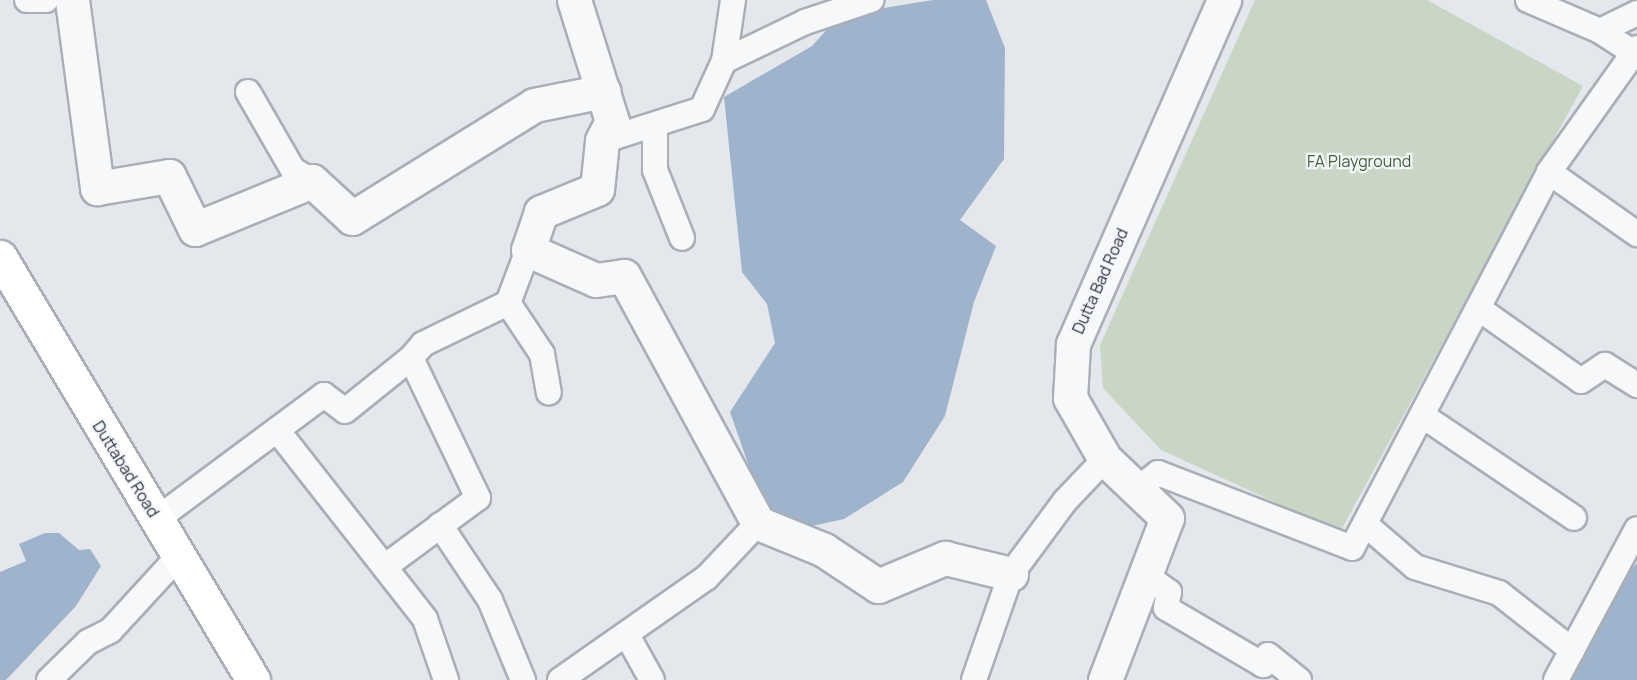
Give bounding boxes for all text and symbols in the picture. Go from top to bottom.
park label: FA Playground [1307,151,1411,171]
street label: Dutta Bad Road [1068,225,1132,337]
street label: Duttabad Road [89,417,163,521]

